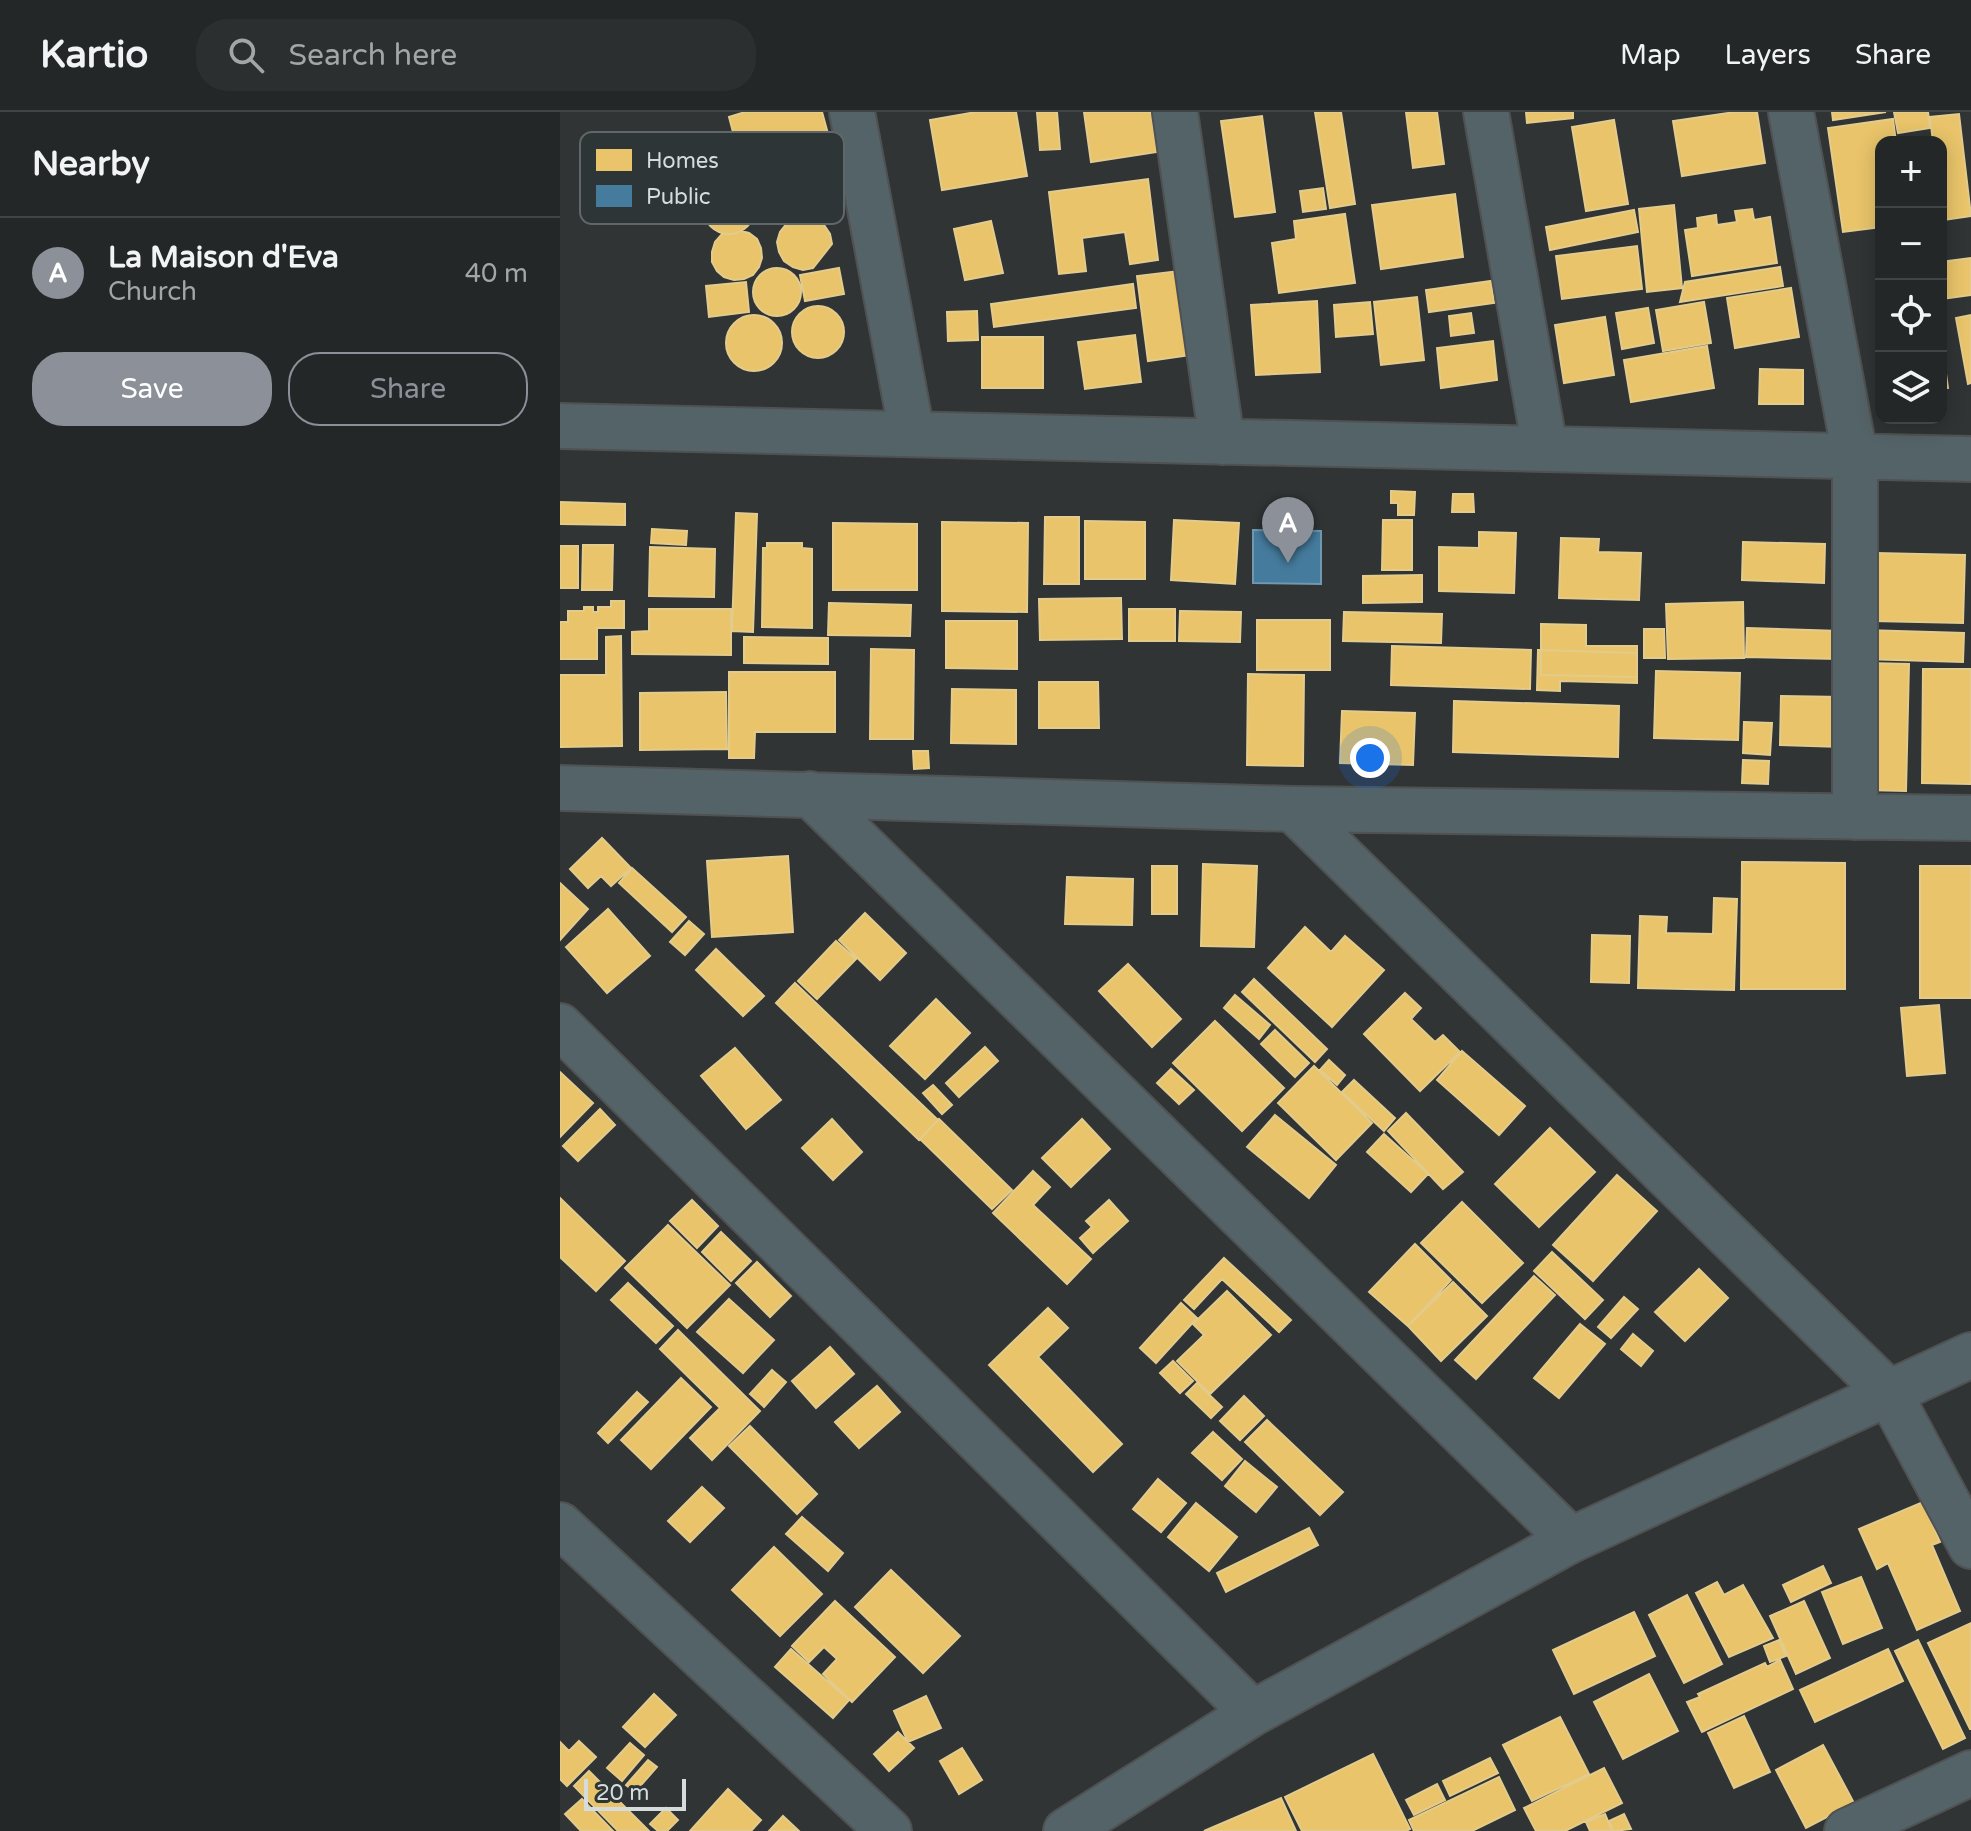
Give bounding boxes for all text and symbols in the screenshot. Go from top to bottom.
search box [196,19,756,91]
text: Kartio [40,32,148,78]
icon: search [224,33,268,77]
text: Search here [288,37,457,74]
text: Map [1620,38,1681,72]
text: Layers [1725,38,1811,72]
text: Share [1855,38,1931,72]
legend [580,132,844,224]
map controls [1875,136,1947,424]
button: + [1875,136,1947,208]
text: Nearby [32,144,150,185]
text: Homes [646,148,719,174]
text: Public [646,184,711,210]
button: − [1875,208,1947,280]
text: La Maison d'Eva [108,239,339,276]
text: A [48,258,68,289]
text: 40 m [465,258,528,289]
text: Church [108,276,197,307]
button: locate [1875,280,1947,352]
button: Save [32,352,272,426]
button: Share [288,352,528,426]
button: layers [1875,352,1947,424]
pin: A [1262,497,1314,563]
your location [1350,738,1390,778]
scale bar [584,1775,686,1811]
text: 20 m [596,1780,650,1806]

